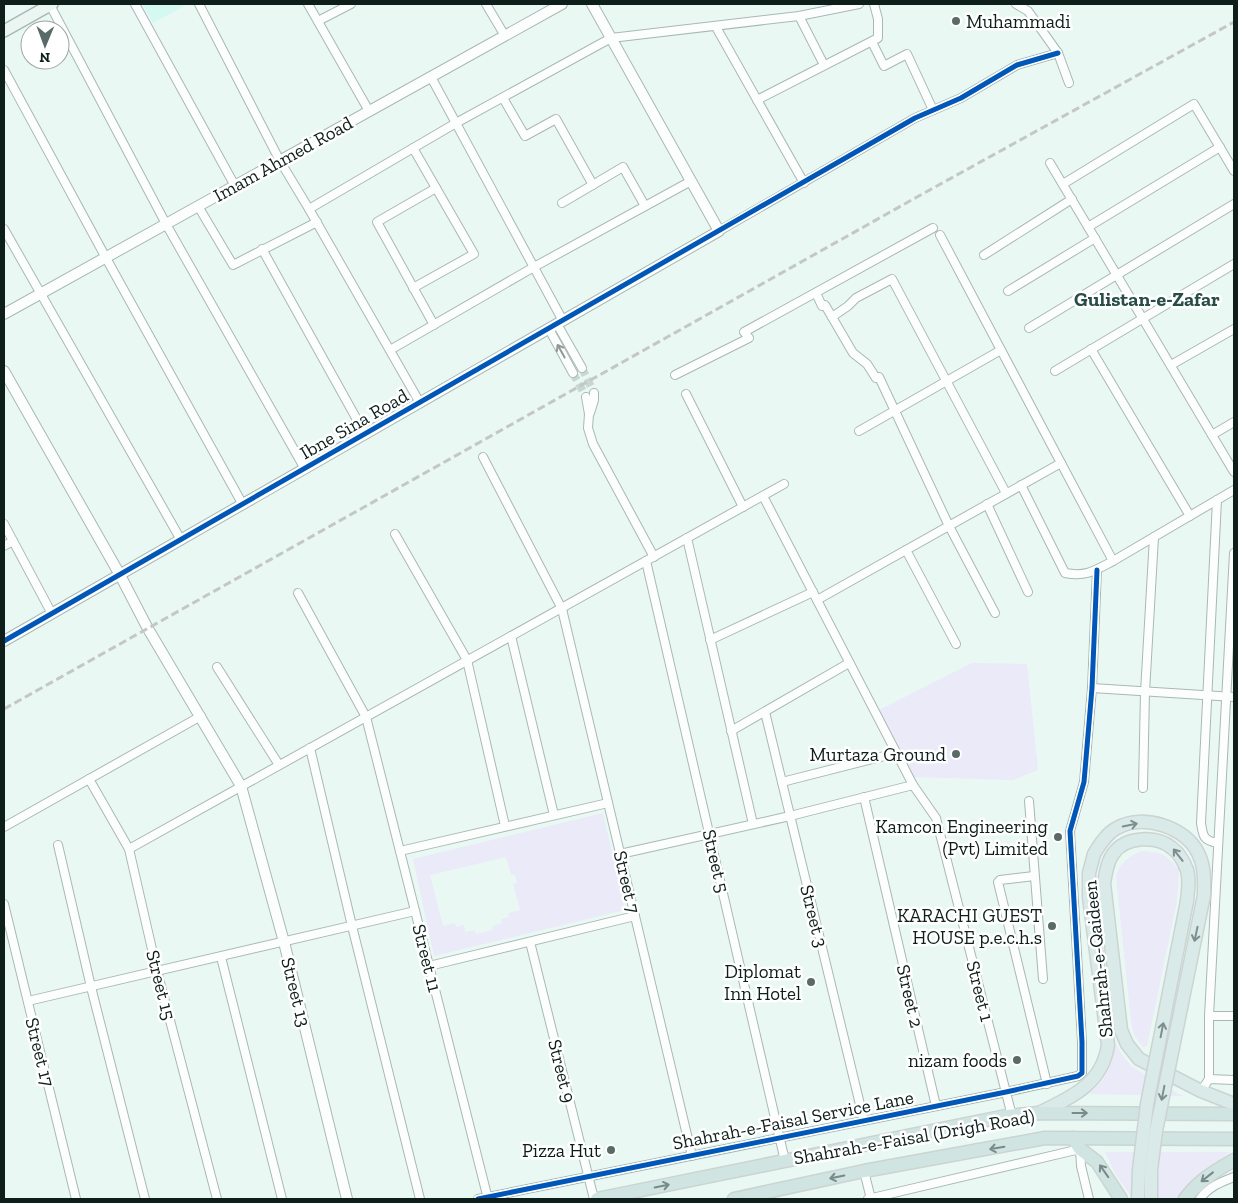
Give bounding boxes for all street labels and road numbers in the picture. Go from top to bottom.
street label: Imam Ahmed Road [209,111,357,207]
street label: Ibne Sina Road [296,383,413,464]
street label: Street 5 [698,827,734,895]
street label: Street 7 [609,849,645,915]
street label: Shahrah-e-Qaideen [1078,879,1118,1039]
street label: Street 3 [795,882,833,950]
street label: Street 11 [407,922,447,994]
street label: Street 15 [141,948,181,1022]
street label: Street 13 [276,955,316,1029]
street label: Street 1 [961,958,999,1024]
street label: Street 2 [892,962,928,1030]
street label: Street 17 [20,1015,60,1089]
street label: Street 9 [543,1037,581,1105]
street label: Shahrah-e-Faisal Service Lane [671,1085,915,1155]
street label: Shahrah-e-Faisal (Drigh Road) [792,1104,1036,1170]

